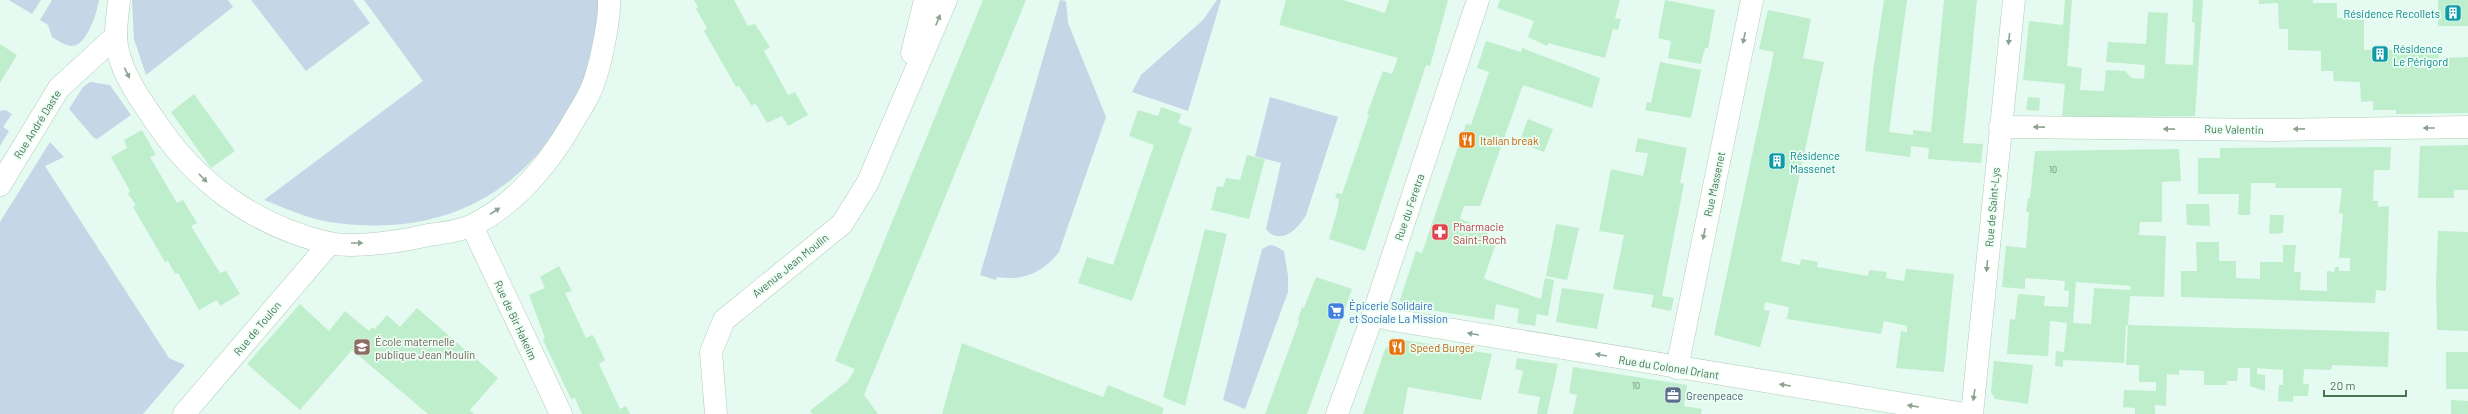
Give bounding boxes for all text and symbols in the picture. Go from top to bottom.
building icon: Résidence Recollets [2443,3,2463,23]
place label: Résidence Recollets [2344,7,2440,20]
one-way arrow [934,14,941,26]
one-way arrow [1741,32,1747,44]
one-way arrow [2006,33,2013,45]
place label: Résidence Le Périgord [2393,42,2448,68]
building icon: Résidence Le Périgord [2370,44,2390,64]
one-way arrow [124,67,130,79]
street label: Rue André Daste [11,87,63,161]
street label: Rue Valentin [2204,122,2264,136]
one-way arrow [2032,124,2045,130]
one-way arrow [2422,125,2435,131]
one-way arrow [2162,126,2175,132]
one-way arrow [2293,126,2305,133]
restaurant icon: Italian break [1457,130,1477,150]
place label: Italian break [1480,134,1539,147]
place label: Résidence Massenet [1790,149,1840,175]
street label: Rue Massenet [1701,150,1727,218]
building icon: Résidence Massenet [1767,151,1787,171]
house number: 10 [2049,164,2057,175]
street label: Rue de Saint-Lys [1982,167,2002,247]
street label: Rue du Feretra [1391,172,1427,242]
one-way arrow [198,173,208,183]
one-way arrow [490,207,500,215]
place label: Pharmacie Saint-Roch [1453,220,1506,246]
pharmacy icon: Pharmacie Saint-Roch [1430,222,1450,242]
one-way arrow [1700,228,1706,240]
street label: Avenue Jean Moulin [749,230,831,300]
one-way arrow [351,240,364,246]
one-way arrow [1984,260,1990,272]
street label: Rue de Bir Hakeim [492,278,540,362]
street label: Rue de Toulon [231,298,283,358]
place label: Épicerie Solidaire et Sociale La Mission [1349,299,1448,325]
supermarket icon: Épicerie Solidaire et Sociale La Mission [1326,301,1346,321]
one-way arrow [1467,331,1479,337]
place label: École maternelle publique Jean Moulin [375,335,475,361]
school or university icon: École maternelle publique Jean Moulin [352,337,372,357]
restaurant icon: Speed Burger [1387,337,1407,357]
place label: Speed Burger [1410,341,1475,354]
one-way arrow [1595,352,1607,358]
street label: Rue du Colonel Driant [1618,353,1720,381]
scale bar [2324,372,2406,398]
text: 20 m [2330,378,2356,392]
house number: 10 [1632,380,1640,391]
one-way arrow [1779,382,1791,388]
office icon: Greenpeace [1663,385,1683,405]
place label: Greenpeace [1686,389,1743,402]
one-way arrow [1971,389,1977,401]
one-way arrow [1907,403,1919,409]

